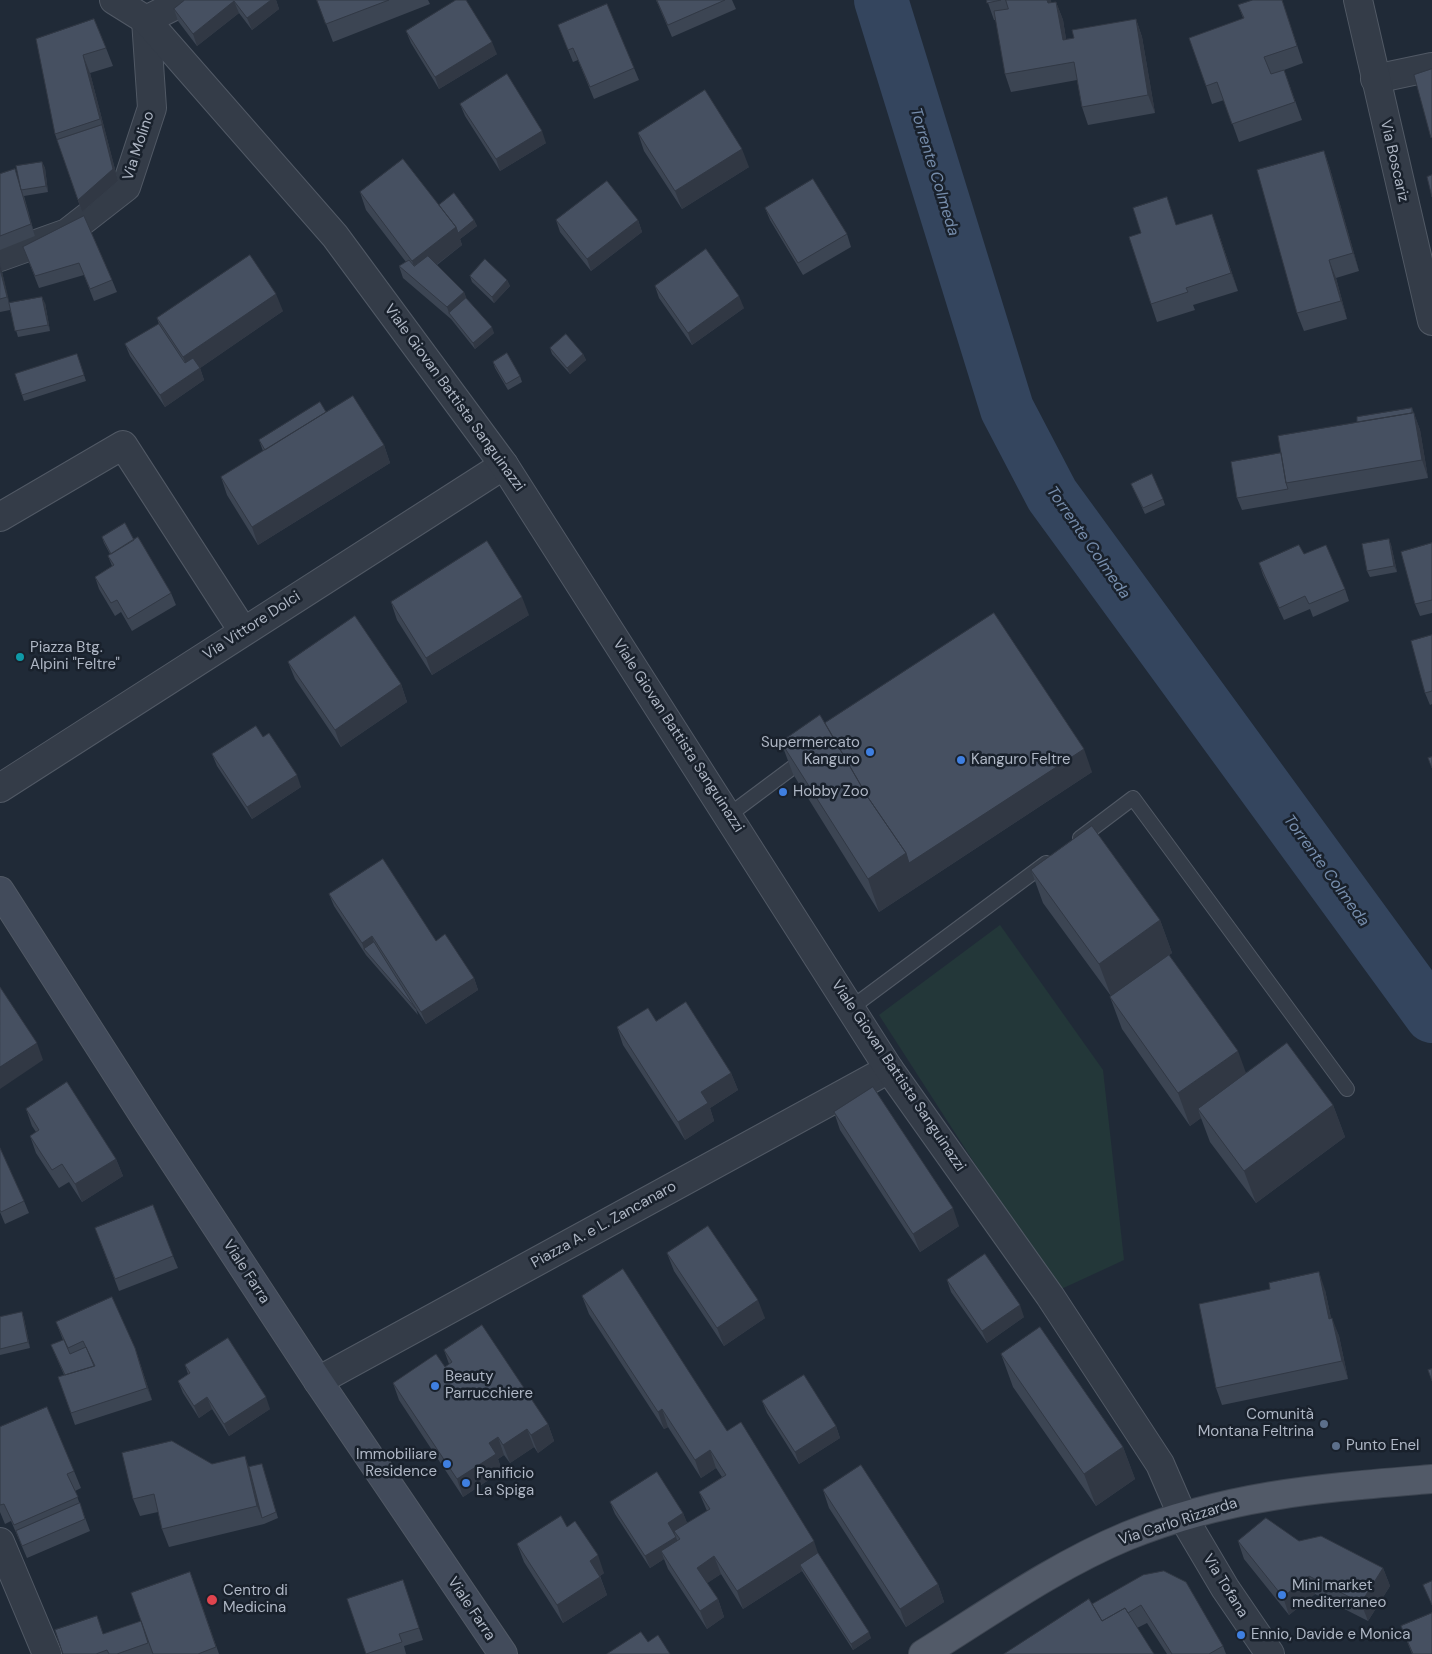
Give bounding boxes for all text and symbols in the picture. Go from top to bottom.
water label: Torrente Colmeda [905,105,963,239]
street label: Via Molino [119,109,159,183]
street label: Via Boscariz [1376,118,1412,204]
street label: Viale Giovan Battista Sanguinazzi [380,301,528,495]
water label: Torrente Colmeda [1042,483,1134,603]
street label: Via Vittore Dolci [200,588,304,664]
street label: Viale Giovan Battista Sanguinazzi [609,636,747,836]
place label: Piazza Btg. Alpini "Feltre" [30,639,120,674]
marker: Piazza Btg. Alpini "Feltre" [14,651,26,663]
place label: Supermercato Kanguro [761,734,860,769]
marker: Supermercato Kanguro [864,746,876,758]
place label: Kanguro Feltre [971,751,1071,769]
marker: Kanguro Feltre [955,754,967,766]
place label: Hobby Zoo [793,783,869,801]
marker: Hobby Zoo [777,786,789,798]
water label: Torrente Colmeda [1279,811,1373,931]
street label: Viale Giovan Battista Sanguinazzi [827,977,969,1175]
street label: Piazza A. e L. Zancanaro [528,1178,680,1272]
street label: Viale Farra [219,1237,273,1307]
place label: Beauty Parrucchiere [445,1368,533,1403]
marker: Beauty Parrucchiere [429,1380,441,1392]
place label: Comunità Montana Feltrina [1198,1406,1314,1441]
marker: Comunità Montana Feltrina [1318,1418,1330,1430]
place label: Punto Enel [1346,1437,1419,1455]
marker: Punto Enel [1330,1440,1342,1452]
place label: Immobiliare Residence [356,1446,437,1481]
marker: Immobiliare Residence [441,1458,453,1470]
place label: Panificio La Spiga [476,1465,534,1500]
marker: Panificio La Spiga [460,1477,472,1489]
street label: Via Carlo Rizzarda [1116,1494,1240,1550]
street label: Via Tofana [1198,1551,1252,1621]
street label: Viale Farra [443,1574,499,1644]
place label: Mini market mediterraneo [1292,1577,1386,1612]
place label: Centro di Medicina [223,1582,288,1617]
marker: Mini market mediterraneo [1276,1589,1288,1601]
marker: Centro di Medicina [205,1593,219,1607]
place label: Ennio, Davide e Monica [1251,1626,1410,1644]
marker: Ennio, Davide e Monica [1235,1629,1247,1641]

